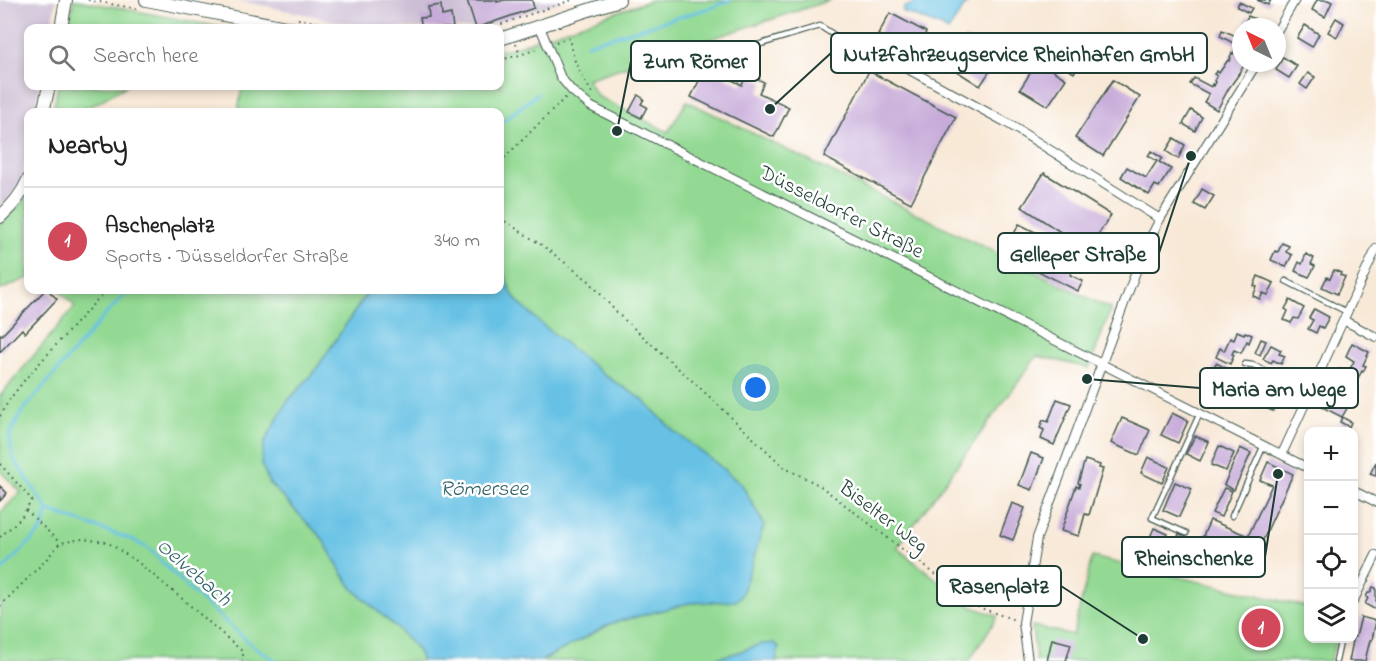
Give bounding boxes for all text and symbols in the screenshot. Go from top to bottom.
north arrow [1232,18,1286,72]
search box [24,24,504,90]
callout: Nutzfahrzeugservice Rheinhafen GmbH [831,33,1207,73]
text: Nutzfahrzeugservice Rheinhafen GmbH [843,40,1195,73]
icon: search [45,41,78,74]
text: Search here [93,41,198,73]
callout: Zum Römer [631,41,760,81]
text: Zum Römer [643,47,749,79]
text: Nearby [48,128,127,166]
street label: Düsseldorfer Straße [753,158,929,267]
text: Aschenplatz [105,211,214,243]
text: 1 [64,227,71,256]
text: 340 m [434,227,480,256]
callout: Gelleper Straße [998,233,1159,273]
text: Gelleper Straße [1010,240,1147,272]
text: Sports · Düsseldorfer Straße [105,243,348,272]
callout: Maria am Wege [1200,368,1358,408]
your location [741,373,770,402]
text: Maria am Wege [1212,375,1347,408]
map controls [1304,427,1358,643]
button: + [1304,427,1358,481]
street label: Biselter Weg [830,473,934,563]
water label: Römersee [440,474,529,506]
button: − [1304,481,1358,535]
water label: Oelvebach [148,531,238,615]
button: locate [1304,535,1358,589]
callout: Rheinschenke [1122,537,1265,577]
text: Rheinschenke [1135,544,1255,576]
callout: Rasenplatz [937,566,1061,606]
text: Rasenplatz [949,572,1049,604]
button: layers [1304,589,1358,643]
pin: 1 [1242,606,1280,650]

